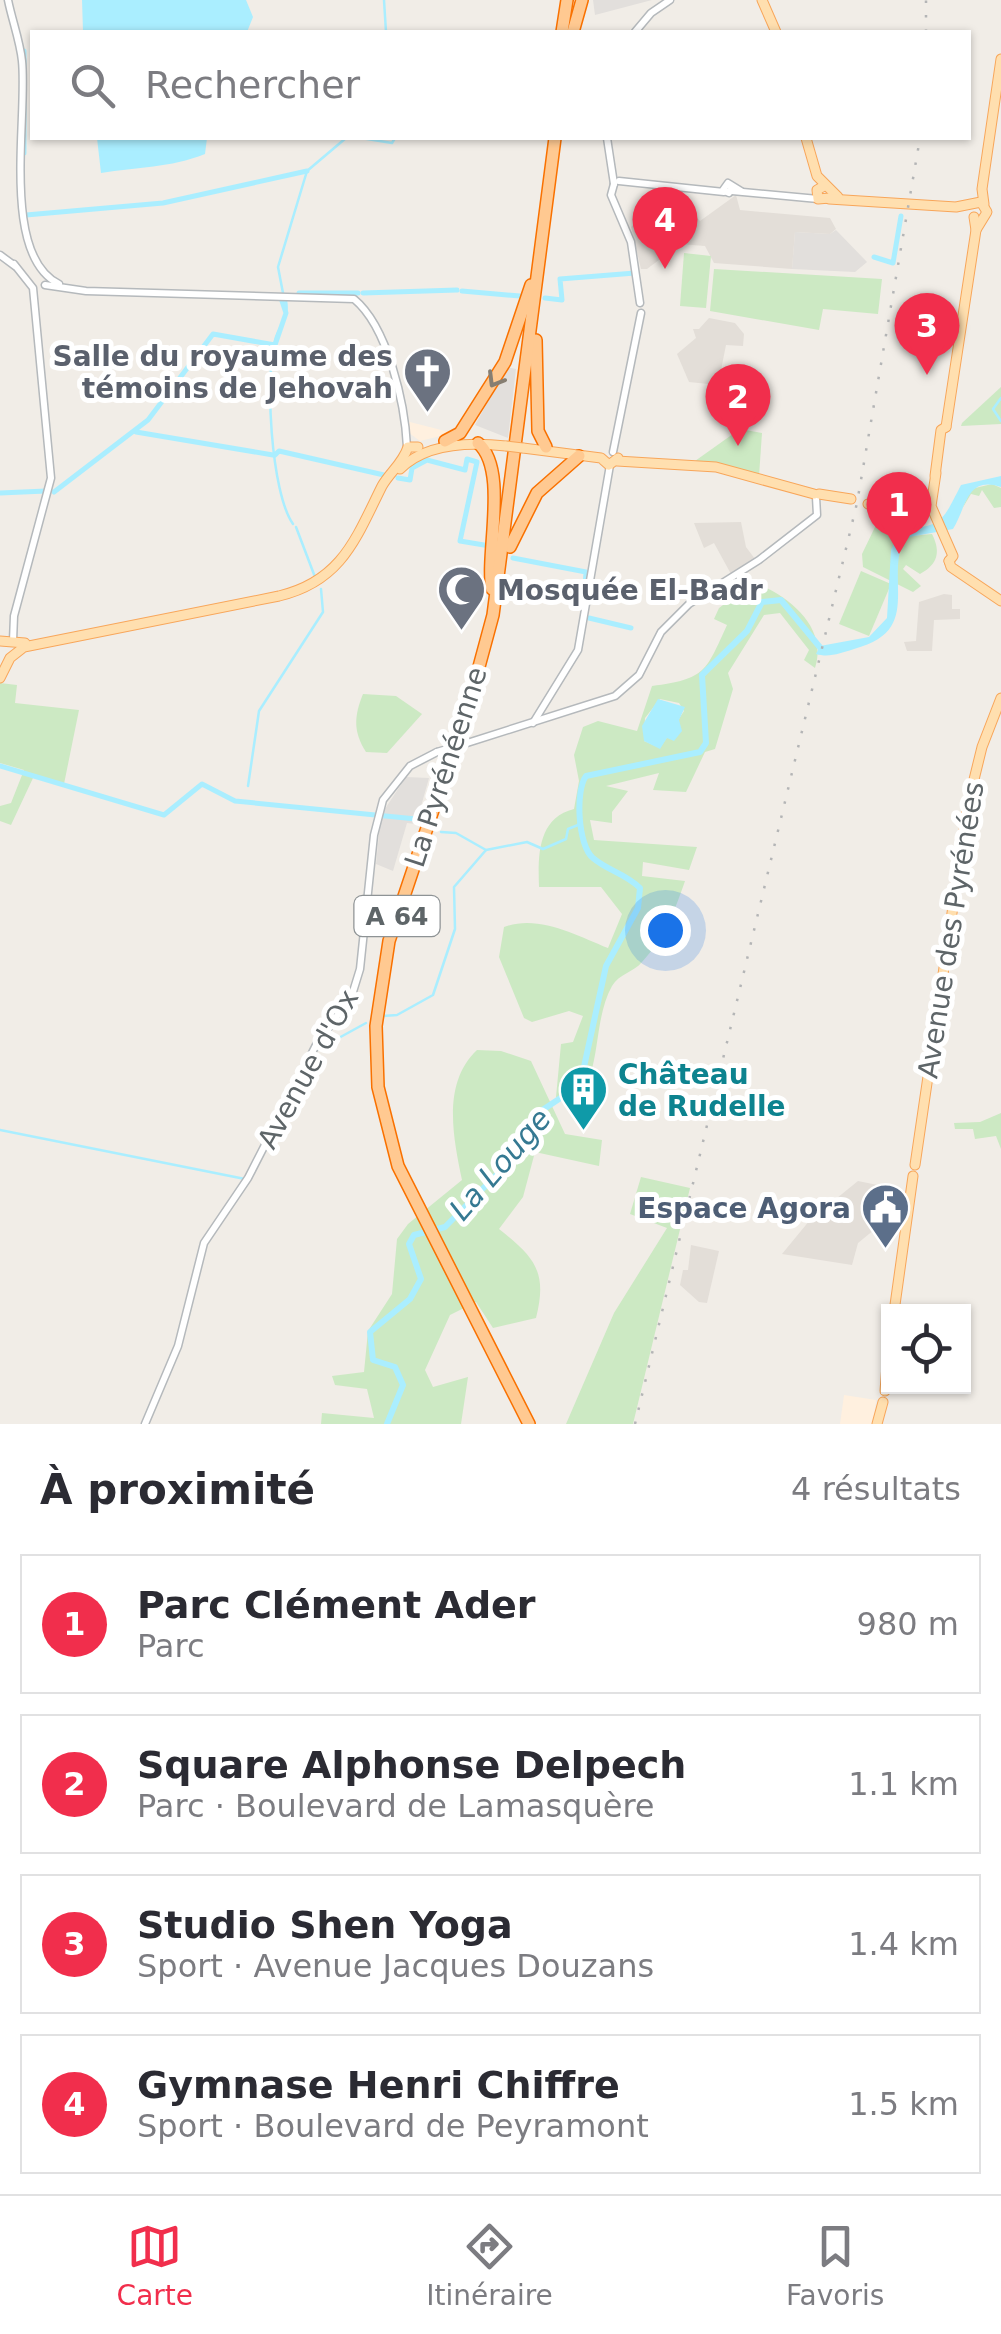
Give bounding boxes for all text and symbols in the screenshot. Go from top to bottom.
search box [30,30,971,140]
icon: search [65,58,120,113]
text: Rechercher [145,63,360,107]
pin: 4 [632,186,698,269]
pin: 3 [894,292,960,375]
place label: Salle du royaume des témoins de Jehovah [53,340,393,405]
church icon: Salle du royaume des témoins de Jehovah [402,346,454,414]
pin: 2 [706,364,770,446]
one-way arrow [488,369,507,387]
pin: 1 [866,472,932,554]
mosque icon: Mosquée El-Badr [436,564,488,632]
place label: Mosquée El-Badr [497,574,763,607]
street label: La Pyrénéenne [398,663,494,871]
street label: Avenue des Pyrénées [911,779,991,1081]
road number: A 64 [354,896,440,936]
your location [640,905,691,956]
street label: Avenue d'Ox [251,984,365,1154]
place label: Château de Rudelle [618,1058,786,1123]
building icon: Château de Rudelle [557,1064,609,1132]
water label: La Louge [442,1101,558,1227]
public building icon: Espace Agora [860,1182,912,1250]
place label: Espace Agora [637,1192,851,1225]
map controls [881,1304,971,1394]
button: locate [881,1304,971,1394]
text: À proximité [40,1465,315,1514]
text: 4 résultats [791,1470,961,1508]
text: Parc Clément Ader [137,1583,536,1627]
text: 1 [63,1605,86,1643]
text: 980 m [857,1605,959,1643]
text: Parc [137,1627,205,1665]
text: Square Alphonse Delpech [137,1743,686,1787]
text: 2 [63,1765,86,1803]
text: 1.1 km [848,1765,959,1803]
text: Parc · Boulevard de Lamasquère [137,1787,655,1825]
text: Studio Shen Yoga [137,1903,513,1947]
text: 3 [63,1925,86,1963]
text: 1.4 km [848,1925,959,1963]
text: Sport · Avenue Jacques Douzans [137,1947,654,1985]
text: Gymnase Henri Chiffre [137,2063,620,2107]
text: 4 [63,2085,86,2123]
text: 1.5 km [848,2085,959,2123]
text: Sport · Boulevard de Peyramont [137,2107,649,2145]
tab: Carte [117,2219,193,2312]
tab: Itinéraire [426,2219,553,2312]
tab: Favoris [786,2219,884,2312]

